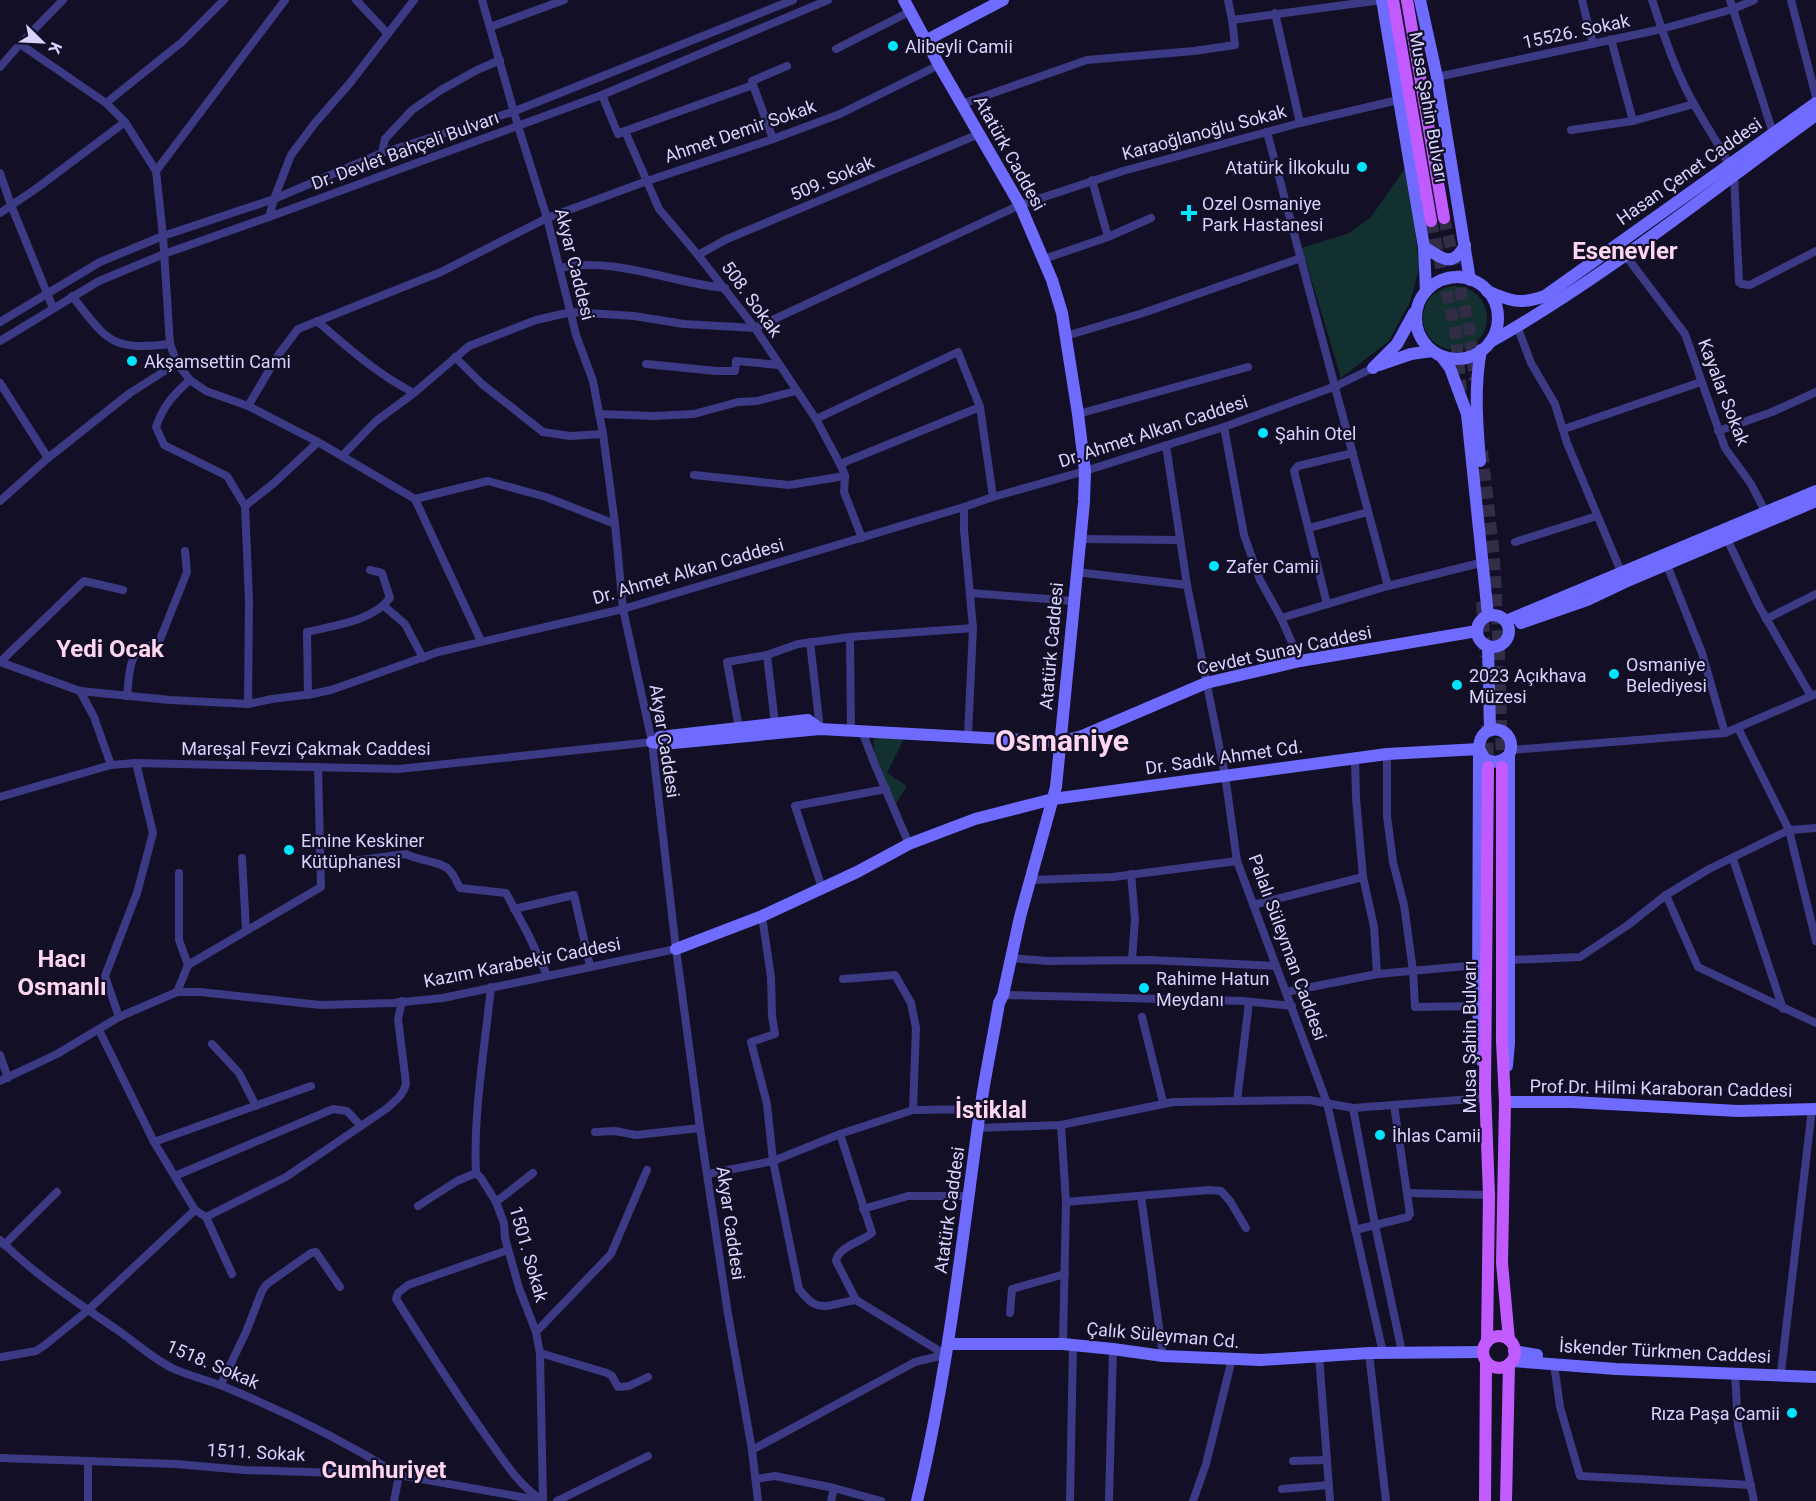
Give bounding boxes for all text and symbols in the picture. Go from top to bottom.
street label: 15526. Sokak [1521,9,1632,53]
north arrow [12,12,72,72]
street label: Musa Şahin Bulvarı [1405,30,1453,184]
place label: Alibeyli Camii [905,36,1013,57]
text: K [44,39,66,57]
marker: Alibeyli Camii [886,39,900,53]
street label: Atatürk Caddesi [970,92,1050,214]
street label: Ahmet Demir Sokak [662,95,819,167]
street label: Karaoğlanoğlu Sokak [1120,100,1289,164]
street label: Dr. Devlet Bahçeli Bulvarı [308,106,502,194]
street label: Hasan Çenet Caddesi [1612,113,1766,229]
street label: 509. Sokak [787,151,878,205]
place label: Atatürk İlkokulu [1225,157,1350,178]
marker: Atatürk İlkokulu [1355,160,1369,174]
place label: Ozel Osmaniye Park Hastanesi [1202,193,1324,235]
marker: Ozel Osmaniye Park Hastanesi [1180,204,1198,222]
street label: Akyar Caddesi [551,206,599,322]
district label: Esenevler [1572,237,1678,265]
street label: 508. Sokak [717,257,787,342]
street label: Kayalar Sokak [1694,336,1754,449]
place label: Akşamsettin Cami [144,351,291,372]
marker: Akşamsettin Cami [125,354,139,368]
street label: Dr. Ahmet Alkan Caddesi [1056,390,1250,472]
place label: Şahin Otel [1275,423,1356,444]
marker: Şahin Otel [1256,426,1270,440]
street label: Dr. Ahmet Alkan Caddesi [590,534,786,608]
place label: Zafer Camii [1226,556,1319,577]
marker: Zafer Camii [1207,559,1221,573]
street label: Atatürk Caddesi [1035,581,1067,711]
street label: Cevdet Sunay Caddesi [1195,621,1373,679]
district label: Yedi Ocak [56,635,165,663]
place label: Osmaniye Belediyesi [1626,654,1707,696]
place label: 2023 Açıkhava Müzesi [1469,665,1587,707]
marker: Osmaniye Belediyesi [1607,667,1621,681]
marker: 2023 Açıkhava Müzesi [1450,678,1464,692]
street label: Akyar Caddesi [646,683,684,799]
district label: Osmaniye [995,723,1129,758]
street label: Dr. Sadık Ahmet Cd. [1144,736,1304,778]
street label: Mareşal Fevzi Çakmak Caddesi [181,738,431,759]
place label: Emine Keskiner Kütüphanesi [301,830,424,872]
marker: Emine Keskiner Kütüphanesi [282,843,296,857]
street label: Palalı Süleyman Caddesi [1245,851,1331,1043]
street label: Kazım Karabekir Caddesi [422,933,622,991]
district label: Hacı Osmanlı [18,945,106,1001]
street label: Musa Şahin Bulvarı [1459,961,1480,1113]
place label: Rahime Hatun Meydanı [1156,968,1269,1010]
marker: Rahime Hatun Meydanı [1137,981,1151,995]
street label: Prof.Dr. Hilmi Karaboran Caddesi [1529,1075,1793,1101]
district label: İstiklal [955,1096,1027,1124]
place label: İhlas Camii [1392,1125,1481,1146]
marker: İhlas Camii [1373,1128,1387,1142]
street label: Atatürk Caddesi [930,1145,968,1275]
street label: Akyar Caddesi [713,1165,749,1281]
street label: 1501. Sokak [505,1204,553,1305]
street label: Çalık Süleyman Cd. [1086,1318,1240,1352]
street label: 1518. Sokak [163,1335,263,1393]
street label: İskender Türkmen Caddesi [1558,1335,1772,1367]
place label: Rıza Paşa Camii [1651,1403,1780,1424]
marker: Rıza Paşa Camii [1785,1406,1799,1420]
street label: 1511. Sokak [206,1439,307,1465]
district label: Cumhuriyet [322,1456,446,1484]

